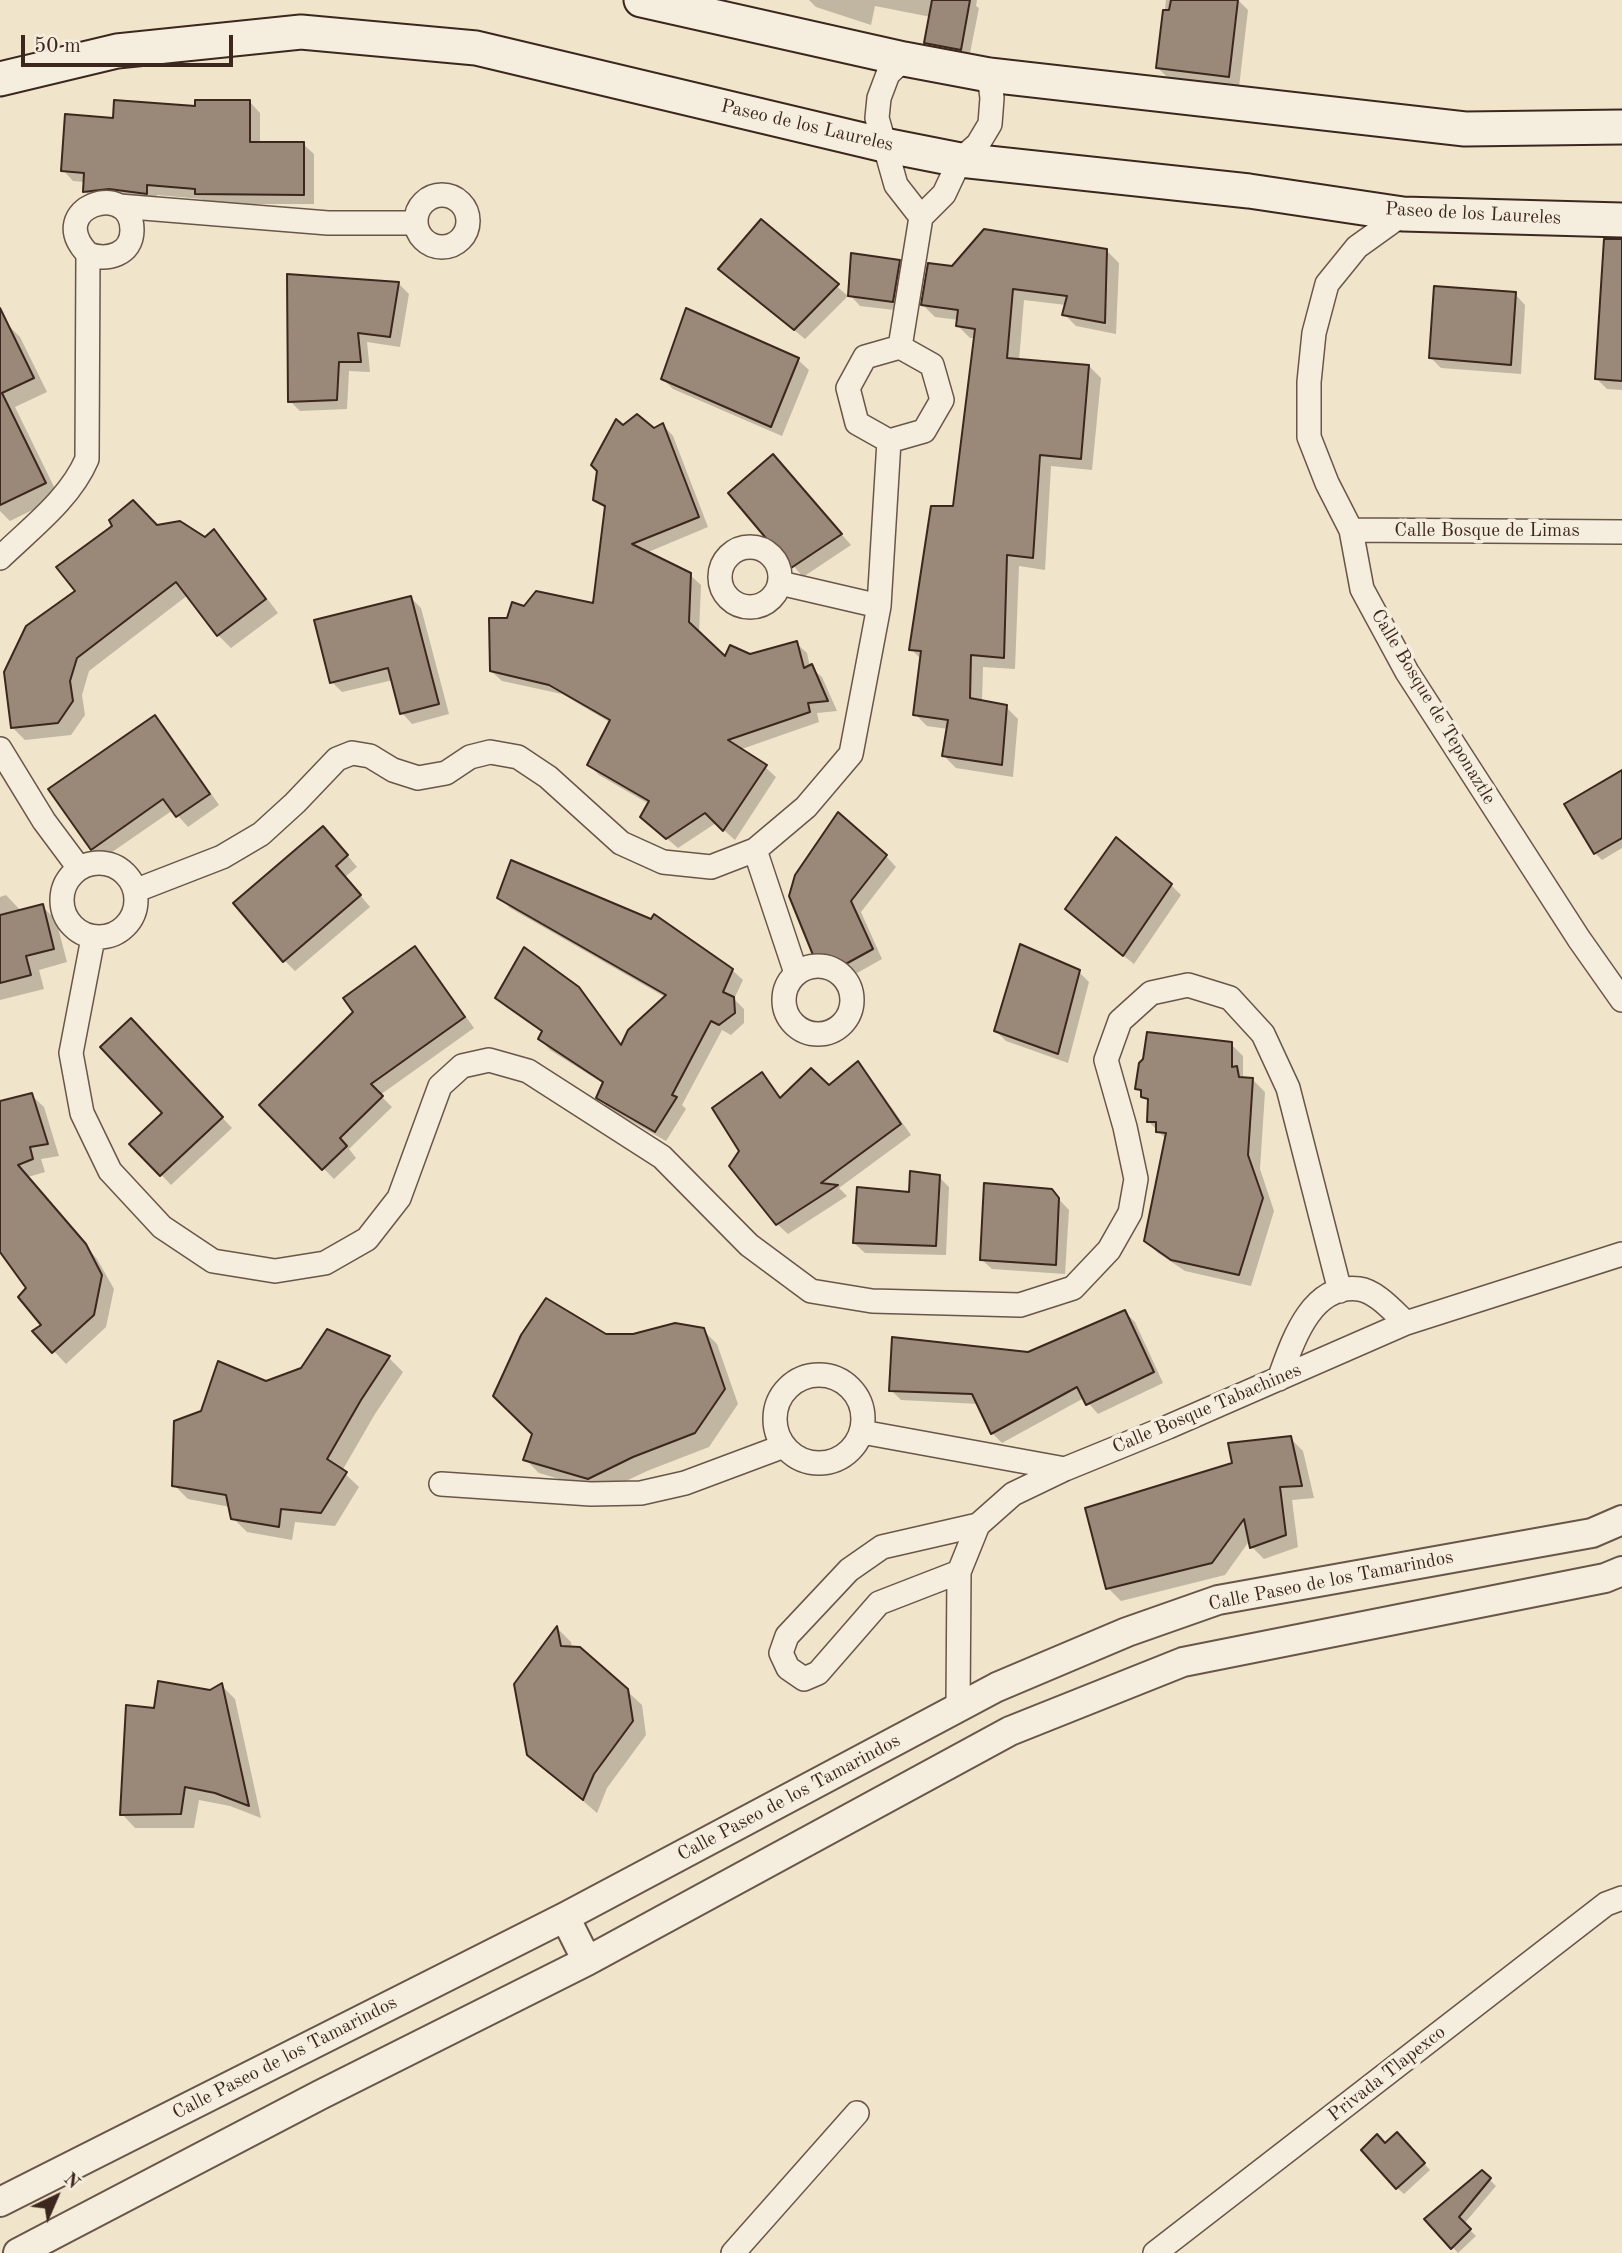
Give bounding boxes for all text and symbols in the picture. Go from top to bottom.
scale bar [24,21,236,65]
text: 50 m [34,36,81,57]
street label: Paseo de los Laureles [719,95,895,157]
street label: Paseo de los Laureles [1384,198,1562,230]
street label: Calle Bosque de Limas [1394,520,1580,542]
street label: Calle Bosque de Teponaztle [1366,605,1500,809]
street label: Calle Bosque Tabachines [1109,1359,1305,1459]
street label: Calle Paseo de los Tamarindos [1207,1546,1455,1616]
street label: Calle Paseo de los Tamarindos [674,1729,904,1867]
street label: Calle Paseo de los Tamarindos [169,1991,401,2125]
street label: Privada Tlapexco [1324,2021,1450,2127]
north arrow [21,2162,91,2232]
text: N [59,2170,83,2193]

